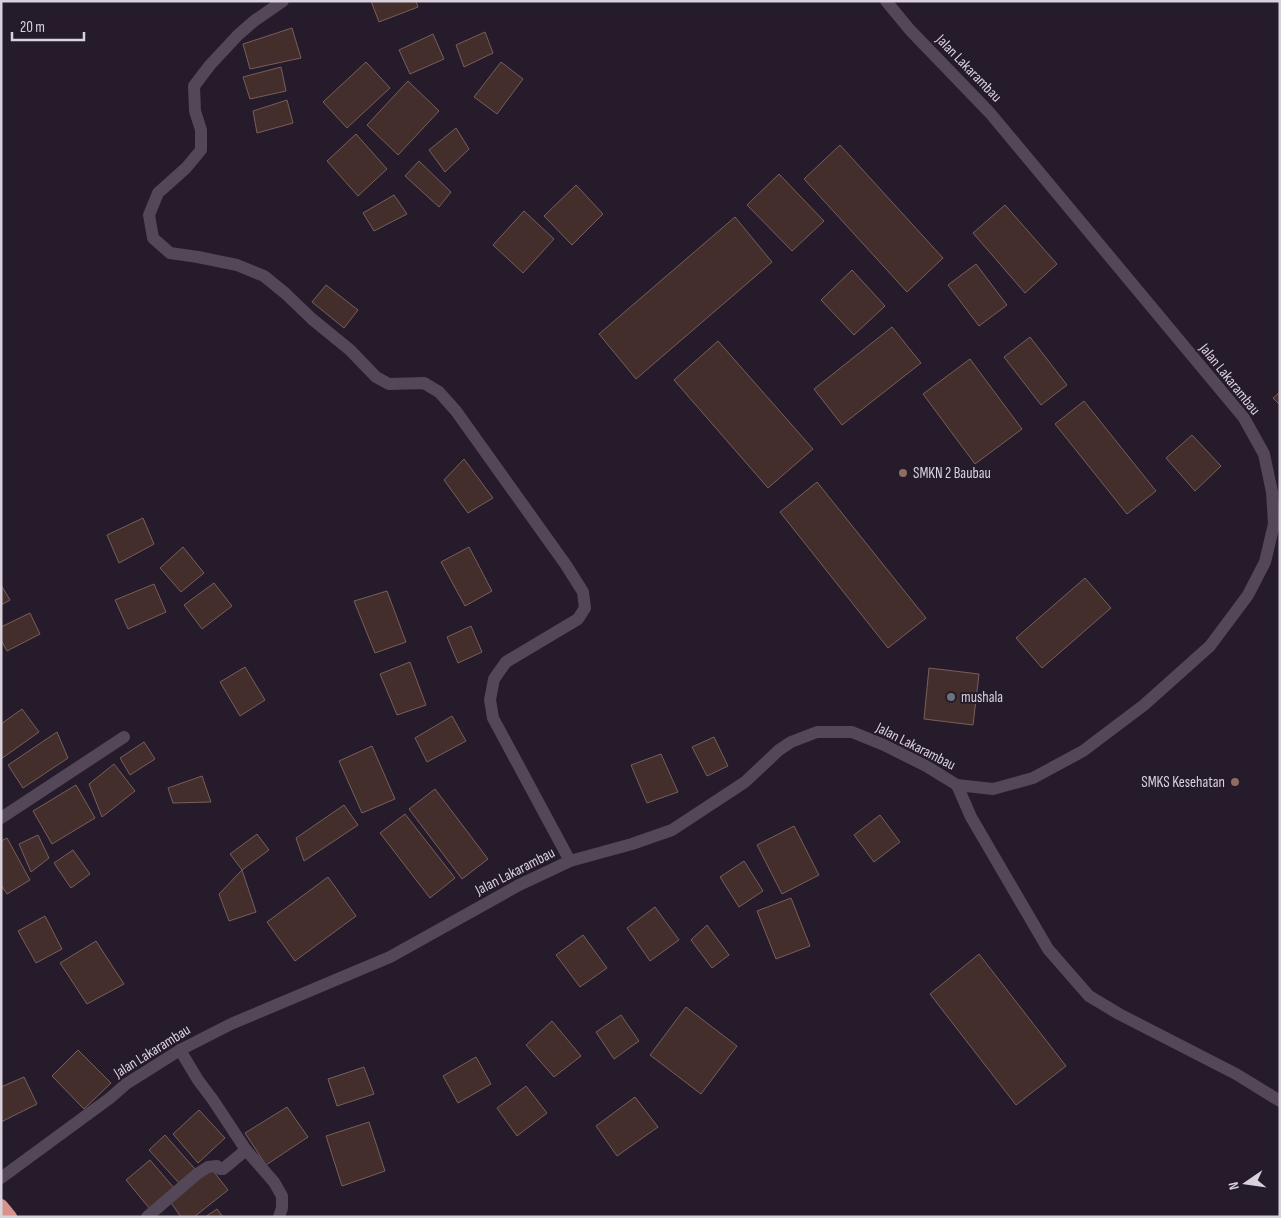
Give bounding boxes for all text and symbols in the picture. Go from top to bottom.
scale bar [12,10,85,42]
text: 20 m [20,18,45,37]
street label: Jalan Lakarambau [931,30,1006,106]
street label: Jalan Lakarambau [1194,339,1264,419]
place label: SMKN 2 Baubau [913,464,991,483]
marker: SMKN 2 Baubau [897,467,909,479]
place label: mushala [961,688,1003,707]
marker: mushala [945,691,957,703]
street label: Jalan Lakarambau [872,718,959,775]
place label: SMKS Kesehatan [1141,773,1225,792]
marker: SMKS Kesehatan [1229,776,1241,788]
street label: Jalan Lakarambau [471,843,558,900]
street label: Jalan Lakarambau [110,1020,194,1083]
north arrow [1221,1158,1271,1208]
text: N [1225,1180,1243,1191]

